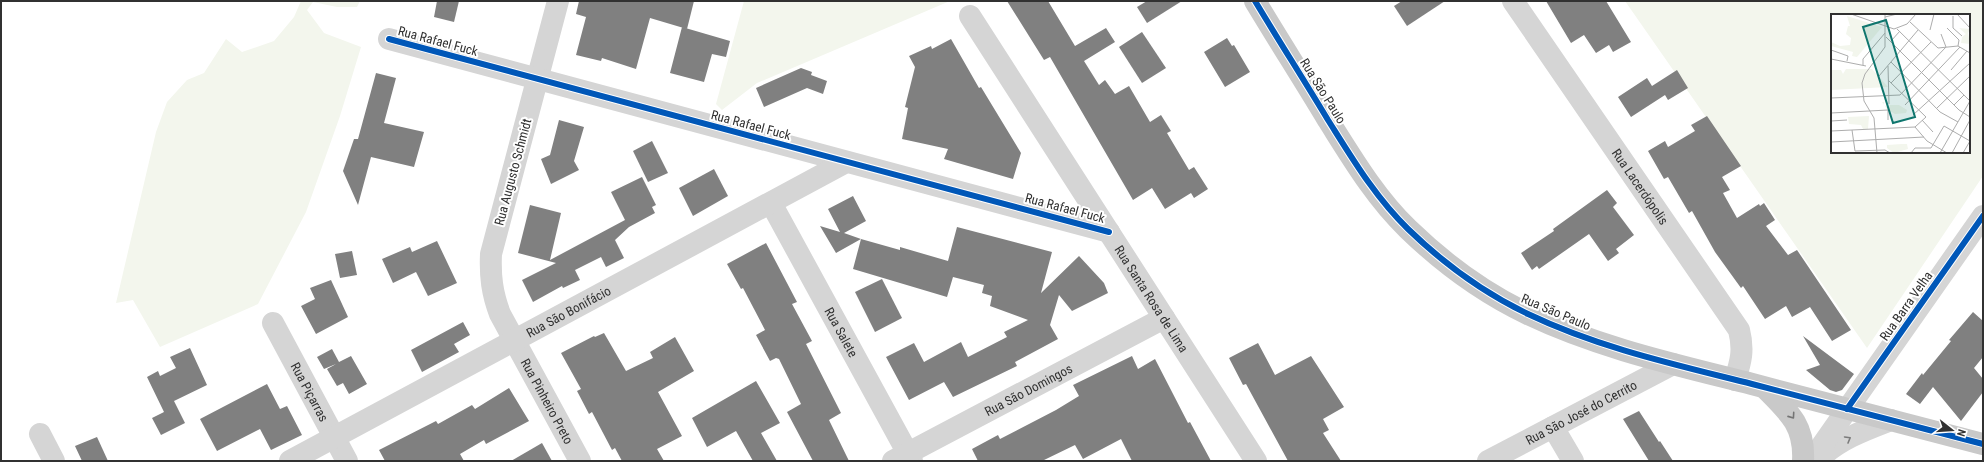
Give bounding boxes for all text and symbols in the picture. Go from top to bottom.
inset map [1831,14,1970,153]
street label: Rua Rafael Fuck [396,23,480,59]
street label: Rua São Paulo [1297,56,1349,126]
street label: Rua Rafael Fuck [709,107,793,143]
street label: Rua Augusto Schmidt [492,117,535,227]
street label: Rua Lacerdópolis [1609,146,1672,227]
street label: Rua Rafael Fuck [1023,190,1107,226]
street label: Rua Santa Rosa de Lima [1112,242,1192,355]
street label: Rua Barra Velha [1877,268,1935,344]
street label: Rua São Bonifácio [523,283,613,340]
street label: Rua São Paulo [1519,291,1593,333]
street label: Rua Salete [822,305,861,359]
street label: Rua Pinheiro Preto [518,356,577,446]
street label: Rua Piçarras [288,360,332,424]
street label: Rua São Domingos [982,360,1075,419]
street label: Rua São José do Cerrito [1523,377,1639,448]
north arrow [1932,410,1972,450]
one-way arrow [1787,412,1794,419]
text: N [1954,428,1968,438]
one-way arrow [1844,436,1851,443]

